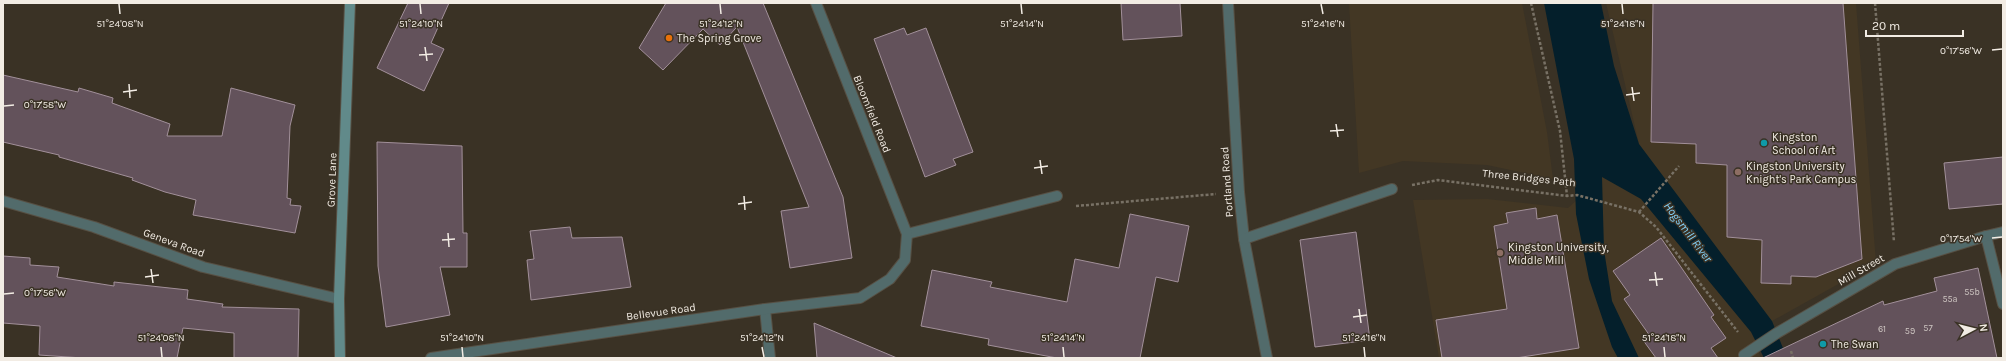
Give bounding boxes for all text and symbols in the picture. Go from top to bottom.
scale bar [1866,12,1963,38]
text: 51°24'08"N [96,18,144,30]
text: 51°24'10"N [399,18,443,30]
text: 51°24'12"N [699,18,743,30]
text: 51°24'14"N [1000,18,1044,30]
text: 51°24'16"N [1301,18,1345,30]
text: 51°24'18"N [1601,18,1645,30]
text: 20 m [1872,19,1900,33]
place label: The Spring Grove [677,32,762,45]
marker: The Spring Grove [664,33,674,43]
text: 0°17'56"W [1940,45,1982,57]
street label: Bloomfield Road [851,73,893,155]
text: 0°17'58"W [24,99,66,111]
place label: Kingston School of Art [1772,131,1836,157]
marker: Kingston School of Art [1759,138,1769,148]
street label: Portland Road [1218,146,1236,218]
street label: Grove Lane [325,152,339,207]
place label: Kingston University Knight's Park Campus [1746,160,1857,186]
street label: Three Bridges Path [1482,167,1576,189]
marker: Kingston University Knight's Park Campus [1733,167,1743,177]
water label: Hogsmill River [1661,199,1716,266]
street label: Geneva Road [141,226,207,260]
text: 0°17'54"W [1940,233,1982,245]
place label: Kingston University, Middle Mill [1508,241,1609,267]
marker: Kingston University, Middle Mill [1495,248,1505,258]
street label: Mill Street [1835,251,1887,289]
text: 0°17'56"W [24,287,66,299]
house number: 55b [1964,287,1980,297]
house number: 55a [1942,294,1958,304]
street label: Bellevue Road [625,301,697,323]
north arrow [1954,309,1994,349]
house number: 57 [1923,323,1933,333]
text: N [1976,323,1990,333]
house number: 61 [1878,324,1886,334]
house number: 59 [1905,326,1915,336]
text: 51°24'08"N [137,332,185,344]
text: 51°24'10"N [440,332,484,344]
text: 51°24'12"N [740,332,784,344]
text: 51°24'14"N [1041,332,1085,344]
text: 51°24'16"N [1342,332,1386,344]
text: 51°24'18"N [1642,332,1686,344]
place label: The Swan [1831,338,1879,351]
marker: The Swan [1818,339,1828,349]

